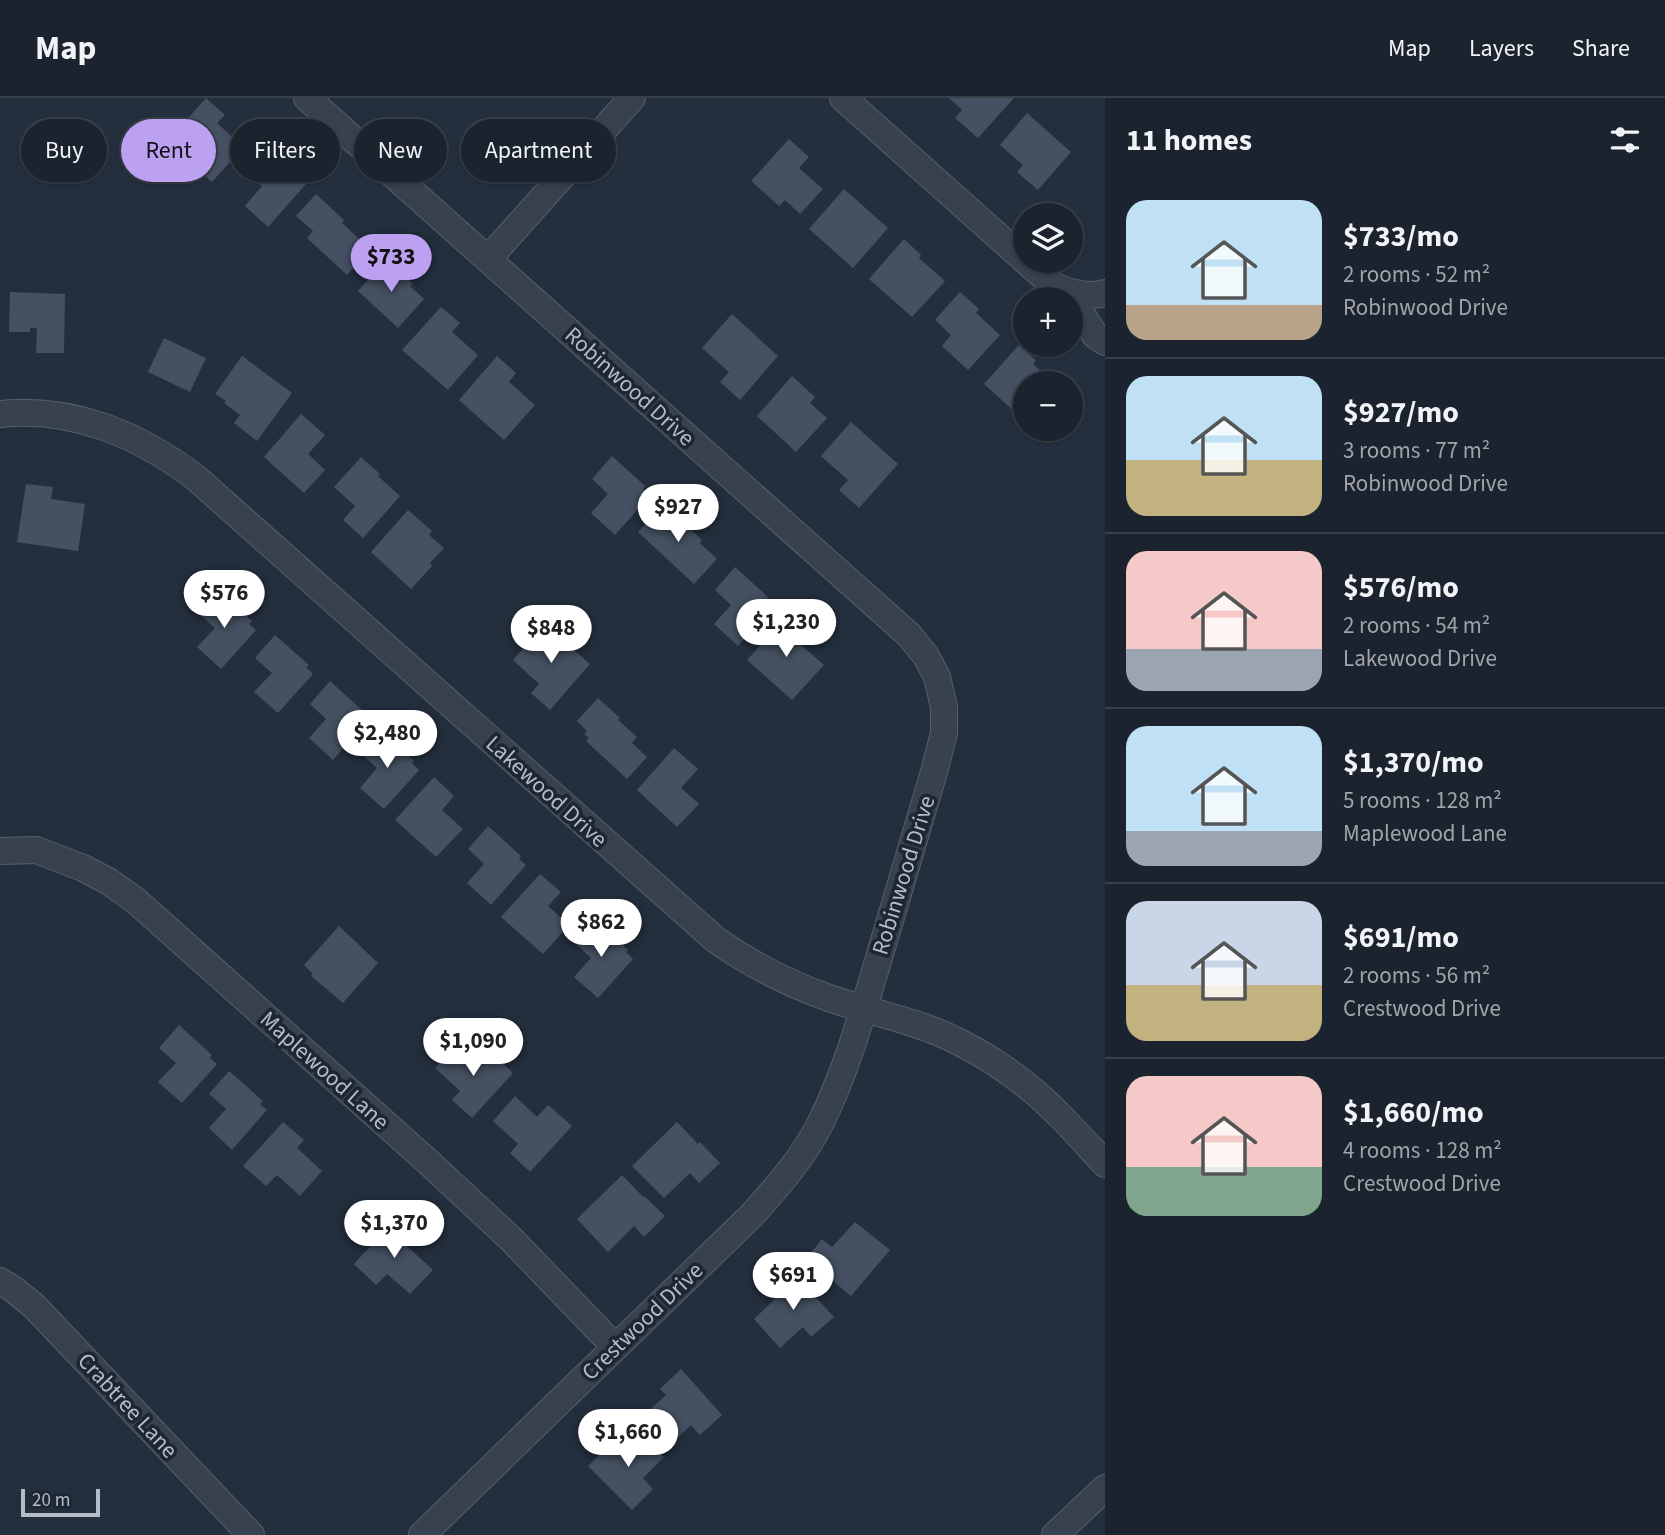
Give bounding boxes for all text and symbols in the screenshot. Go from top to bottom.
text: Map [35,25,96,72]
text: Map [1388,31,1431,66]
text: Layers [1469,31,1534,66]
text: Share [1572,31,1630,66]
chip: Buy [21,119,107,182]
chip: Rent [121,119,216,182]
chip: Filters [230,119,340,182]
chip: New [354,119,447,182]
chip: Apartment [461,119,616,182]
text: 11 homes [1126,119,1252,162]
icon: filters [1606,121,1644,159]
map controls [1013,203,1083,441]
button: layers [1013,203,1083,273]
text: $733/mo [1343,215,1459,258]
icon: home [1182,228,1266,312]
pin: $733 [350,234,432,294]
text: $733 [367,240,415,273]
text: 2 rooms · 52 m² [1343,258,1490,291]
button: + [1013,287,1083,357]
text: Robinwood Drive [1343,291,1508,324]
street label: Robinwood Drive [557,319,702,454]
button: − [1013,371,1083,441]
text: $927/mo [1343,391,1459,434]
icon: home [1182,404,1266,488]
text: 3 rooms · 77 m² [1343,434,1490,467]
text: Robinwood Drive [1343,467,1508,500]
pin: $927 [637,484,719,544]
text: $927 [654,490,702,523]
text: $576/mo [1343,566,1459,609]
pin: $576 [183,570,265,630]
text: $576 [200,576,248,609]
icon: home [1182,579,1266,663]
pin: $1,230 [729,600,843,659]
text: $1,230 [752,605,820,638]
pin: $848 [510,606,592,665]
text: 2 rooms · 54 m² [1343,609,1490,642]
text: $848 [527,611,575,644]
text: Lakewood Drive [1343,642,1497,675]
pin: $2,480 [330,710,444,770]
text: $2,480 [353,716,421,749]
street label: Lakewood Drive [478,728,615,855]
text: $1,370/mo [1343,741,1484,784]
icon: home [1182,754,1266,838]
text: 5 rooms · 128 m² [1343,784,1502,817]
street label: Robinwood Drive [864,791,943,959]
text: Maplewood Lane [1343,817,1507,850]
pin: $862 [560,900,642,959]
text: $862 [577,905,625,938]
text: $691/mo [1343,916,1459,959]
icon: home [1182,929,1266,1013]
text: 2 rooms · 56 m² [1343,959,1490,992]
text: Crestwood Drive [1343,992,1501,1025]
street label: Maplewood Lane [253,1003,397,1137]
pin: $1,090 [416,1018,530,1078]
text: $1,090 [439,1024,507,1057]
text: $1,660/mo [1343,1091,1484,1134]
icon: home [1182,1104,1266,1188]
text: 4 rooms · 128 m² [1343,1134,1502,1167]
text: Crestwood Drive [1343,1167,1501,1200]
pin: $1,370 [337,1200,451,1260]
text: $1,370 [360,1206,428,1239]
pin: $691 [752,1252,834,1312]
street label: Crestwood Drive [574,1255,711,1388]
text: $691 [769,1258,817,1291]
street label: Crabtree Lane [70,1345,185,1466]
pin: $1,660 [571,1410,685,1469]
text: $1,660 [594,1415,662,1448]
scale bar [21,1486,100,1518]
text: 20 m [32,1487,70,1514]

